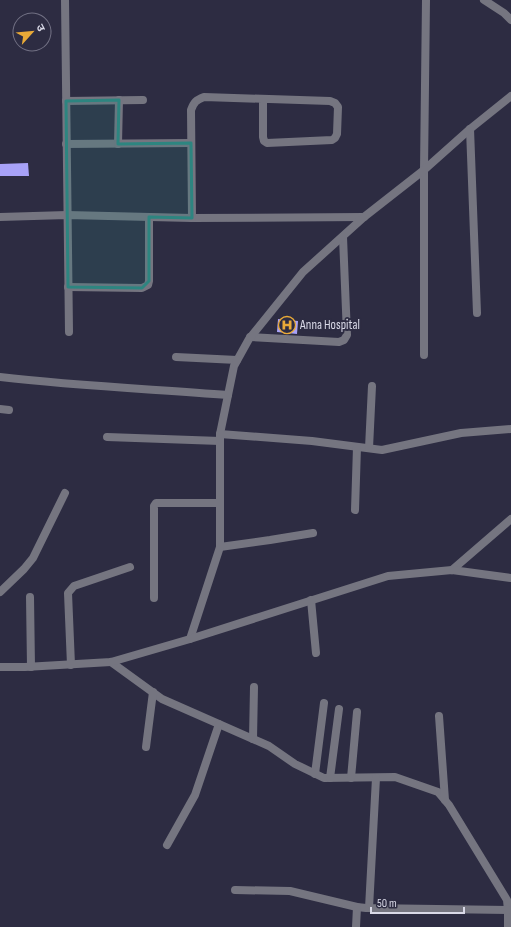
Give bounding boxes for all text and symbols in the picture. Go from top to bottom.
north arrow [12,12,52,52]
text: उ [33,22,48,34]
hospital icon: Anna Hospital [277,315,297,335]
place label: Anna Hospital [299,317,360,333]
scale bar [371,889,464,915]
text: 50 m [377,896,397,911]

